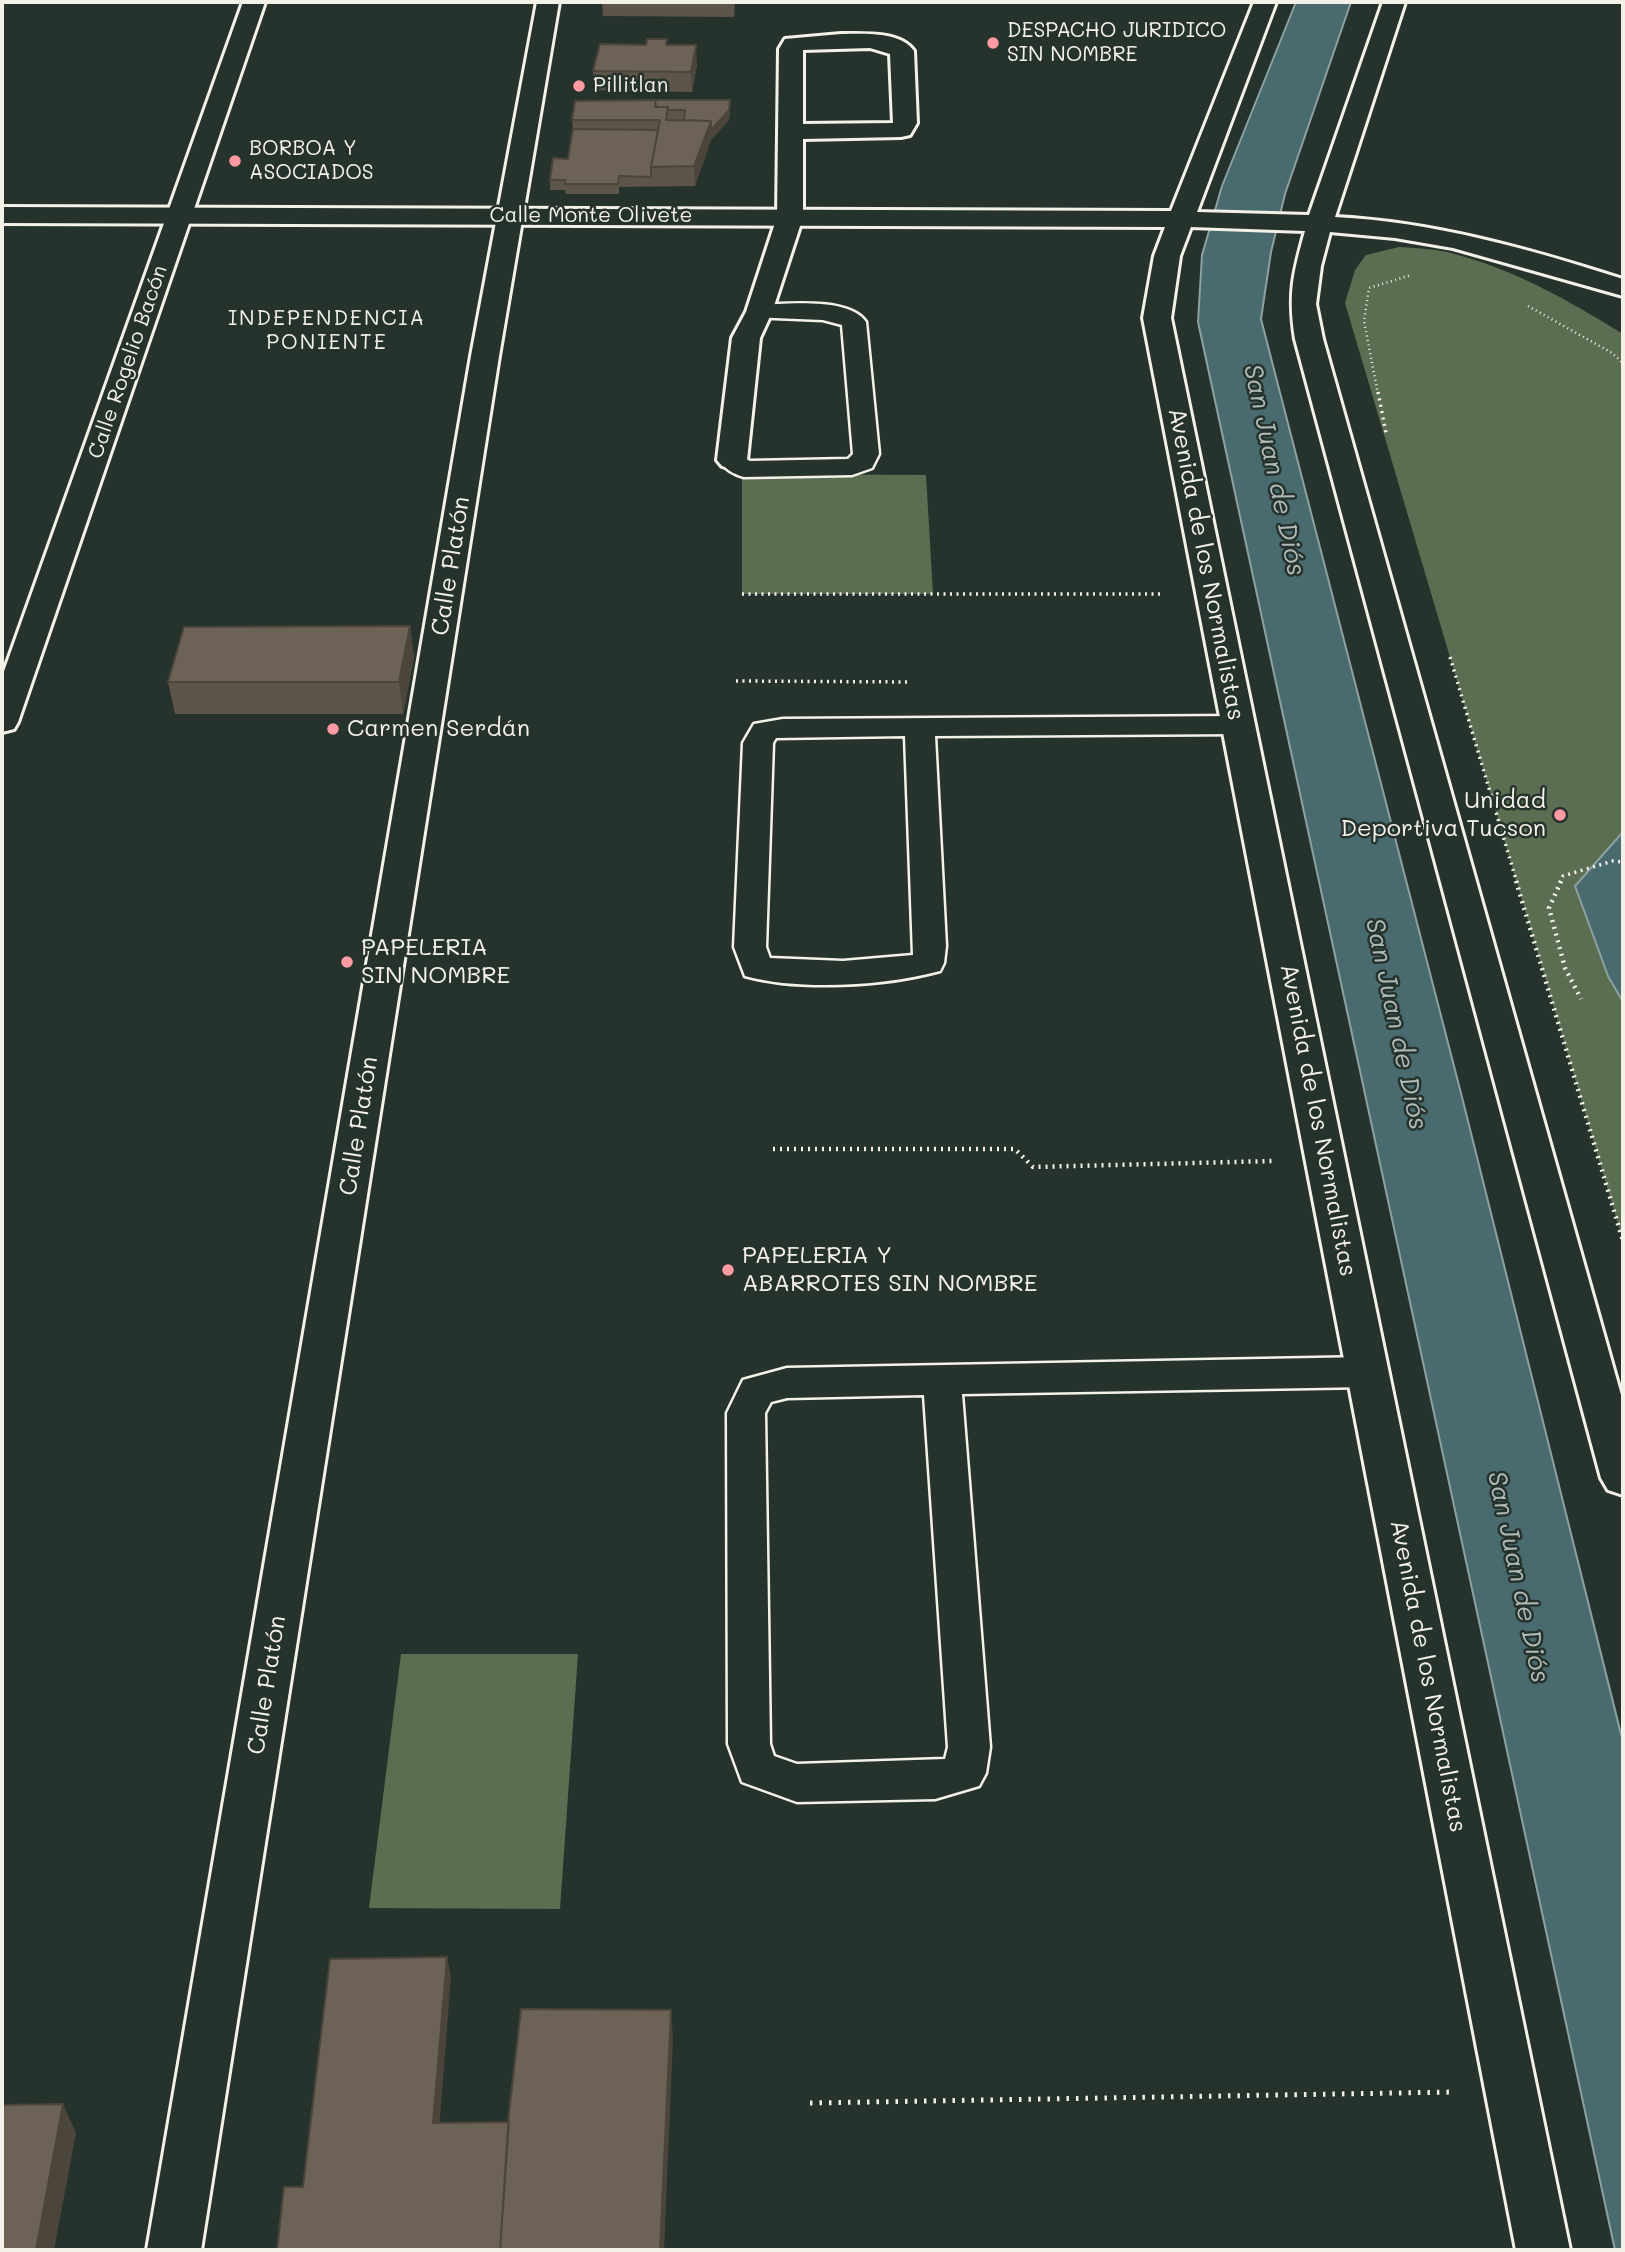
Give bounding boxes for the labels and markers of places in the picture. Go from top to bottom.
place label: DESPACHO JURIDICO SIN NOMBRE [1007,18,1226,68]
marker: DESPACHO JURIDICO SIN NOMBRE [985,35,1001,51]
place label: Pillitlan [593,73,668,99]
marker: Pillitlan [571,78,587,94]
place label: BORBOA Y ASOCIADOS [249,136,374,186]
marker: BORBOA Y ASOCIADOS [227,153,243,169]
place label: Carmen Serdán [347,715,530,743]
marker: Carmen Serdán [325,721,341,737]
place label: Unidad Deportiva Tucson [1341,787,1546,843]
marker: Unidad Deportiva Tucson [1552,807,1568,823]
place label: PAPELERIA SIN NOMBRE [361,934,510,990]
marker: PAPELERIA SIN NOMBRE [339,954,355,970]
place label: PAPELERIA Y ABARROTES SIN NOMBRE [742,1242,1038,1298]
marker: PAPELERIA Y ABARROTES SIN NOMBRE [720,1262,736,1278]

